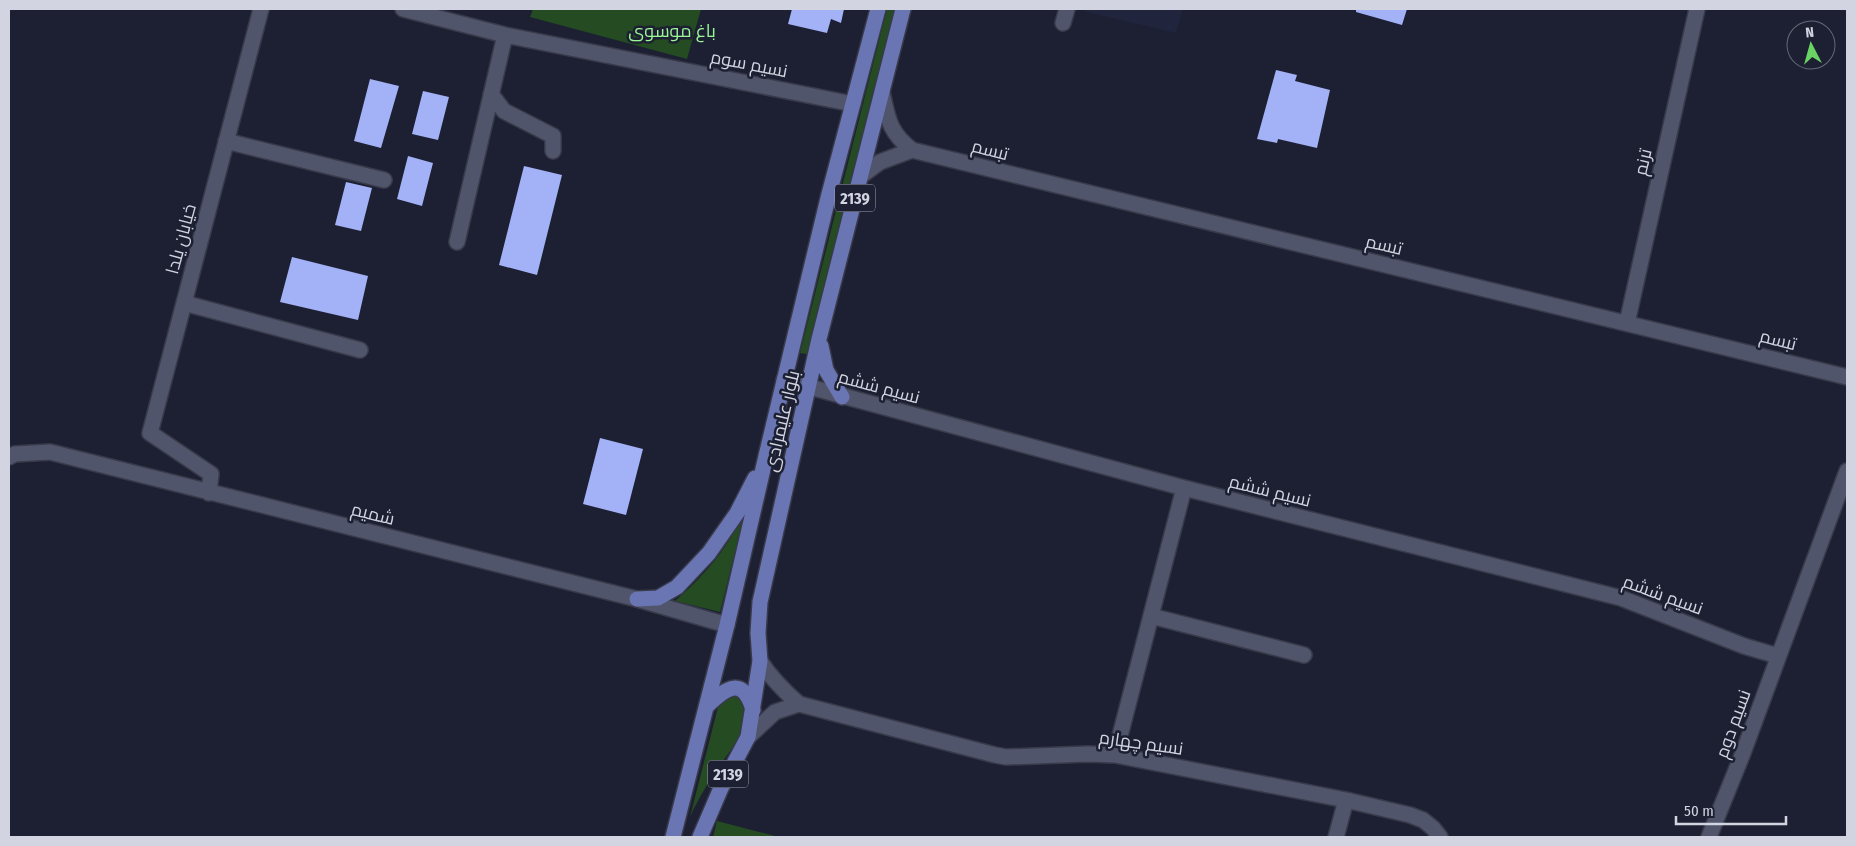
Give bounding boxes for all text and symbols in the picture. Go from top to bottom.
park label: باغ موسوی [628,20,716,43]
north arrow [1786,20,1836,70]
text: N [1805,24,1815,41]
street label: نسیم سوم [708,46,789,83]
street label: تبسم [969,135,1011,166]
street label: ترنم [1629,146,1658,178]
road number: 2139 [835,184,875,212]
street label: خیابان یلدا [161,202,201,276]
street label: تبسم [1363,230,1405,261]
street label: تبسم [1757,325,1799,356]
street label: نسیم ششم [835,366,922,409]
street label: بلوار علیمرادی [760,368,804,474]
street label: نسیم ششم [1226,470,1313,513]
street label: شمیم [349,498,397,531]
street label: نسیم ششم [1619,570,1706,621]
street label: نسیم دوم [1710,687,1756,762]
street label: نسیم چهارم [1097,726,1185,761]
road number: 2139 [708,761,748,788]
scale bar [1676,794,1786,826]
text: 50 m [1684,802,1714,820]

